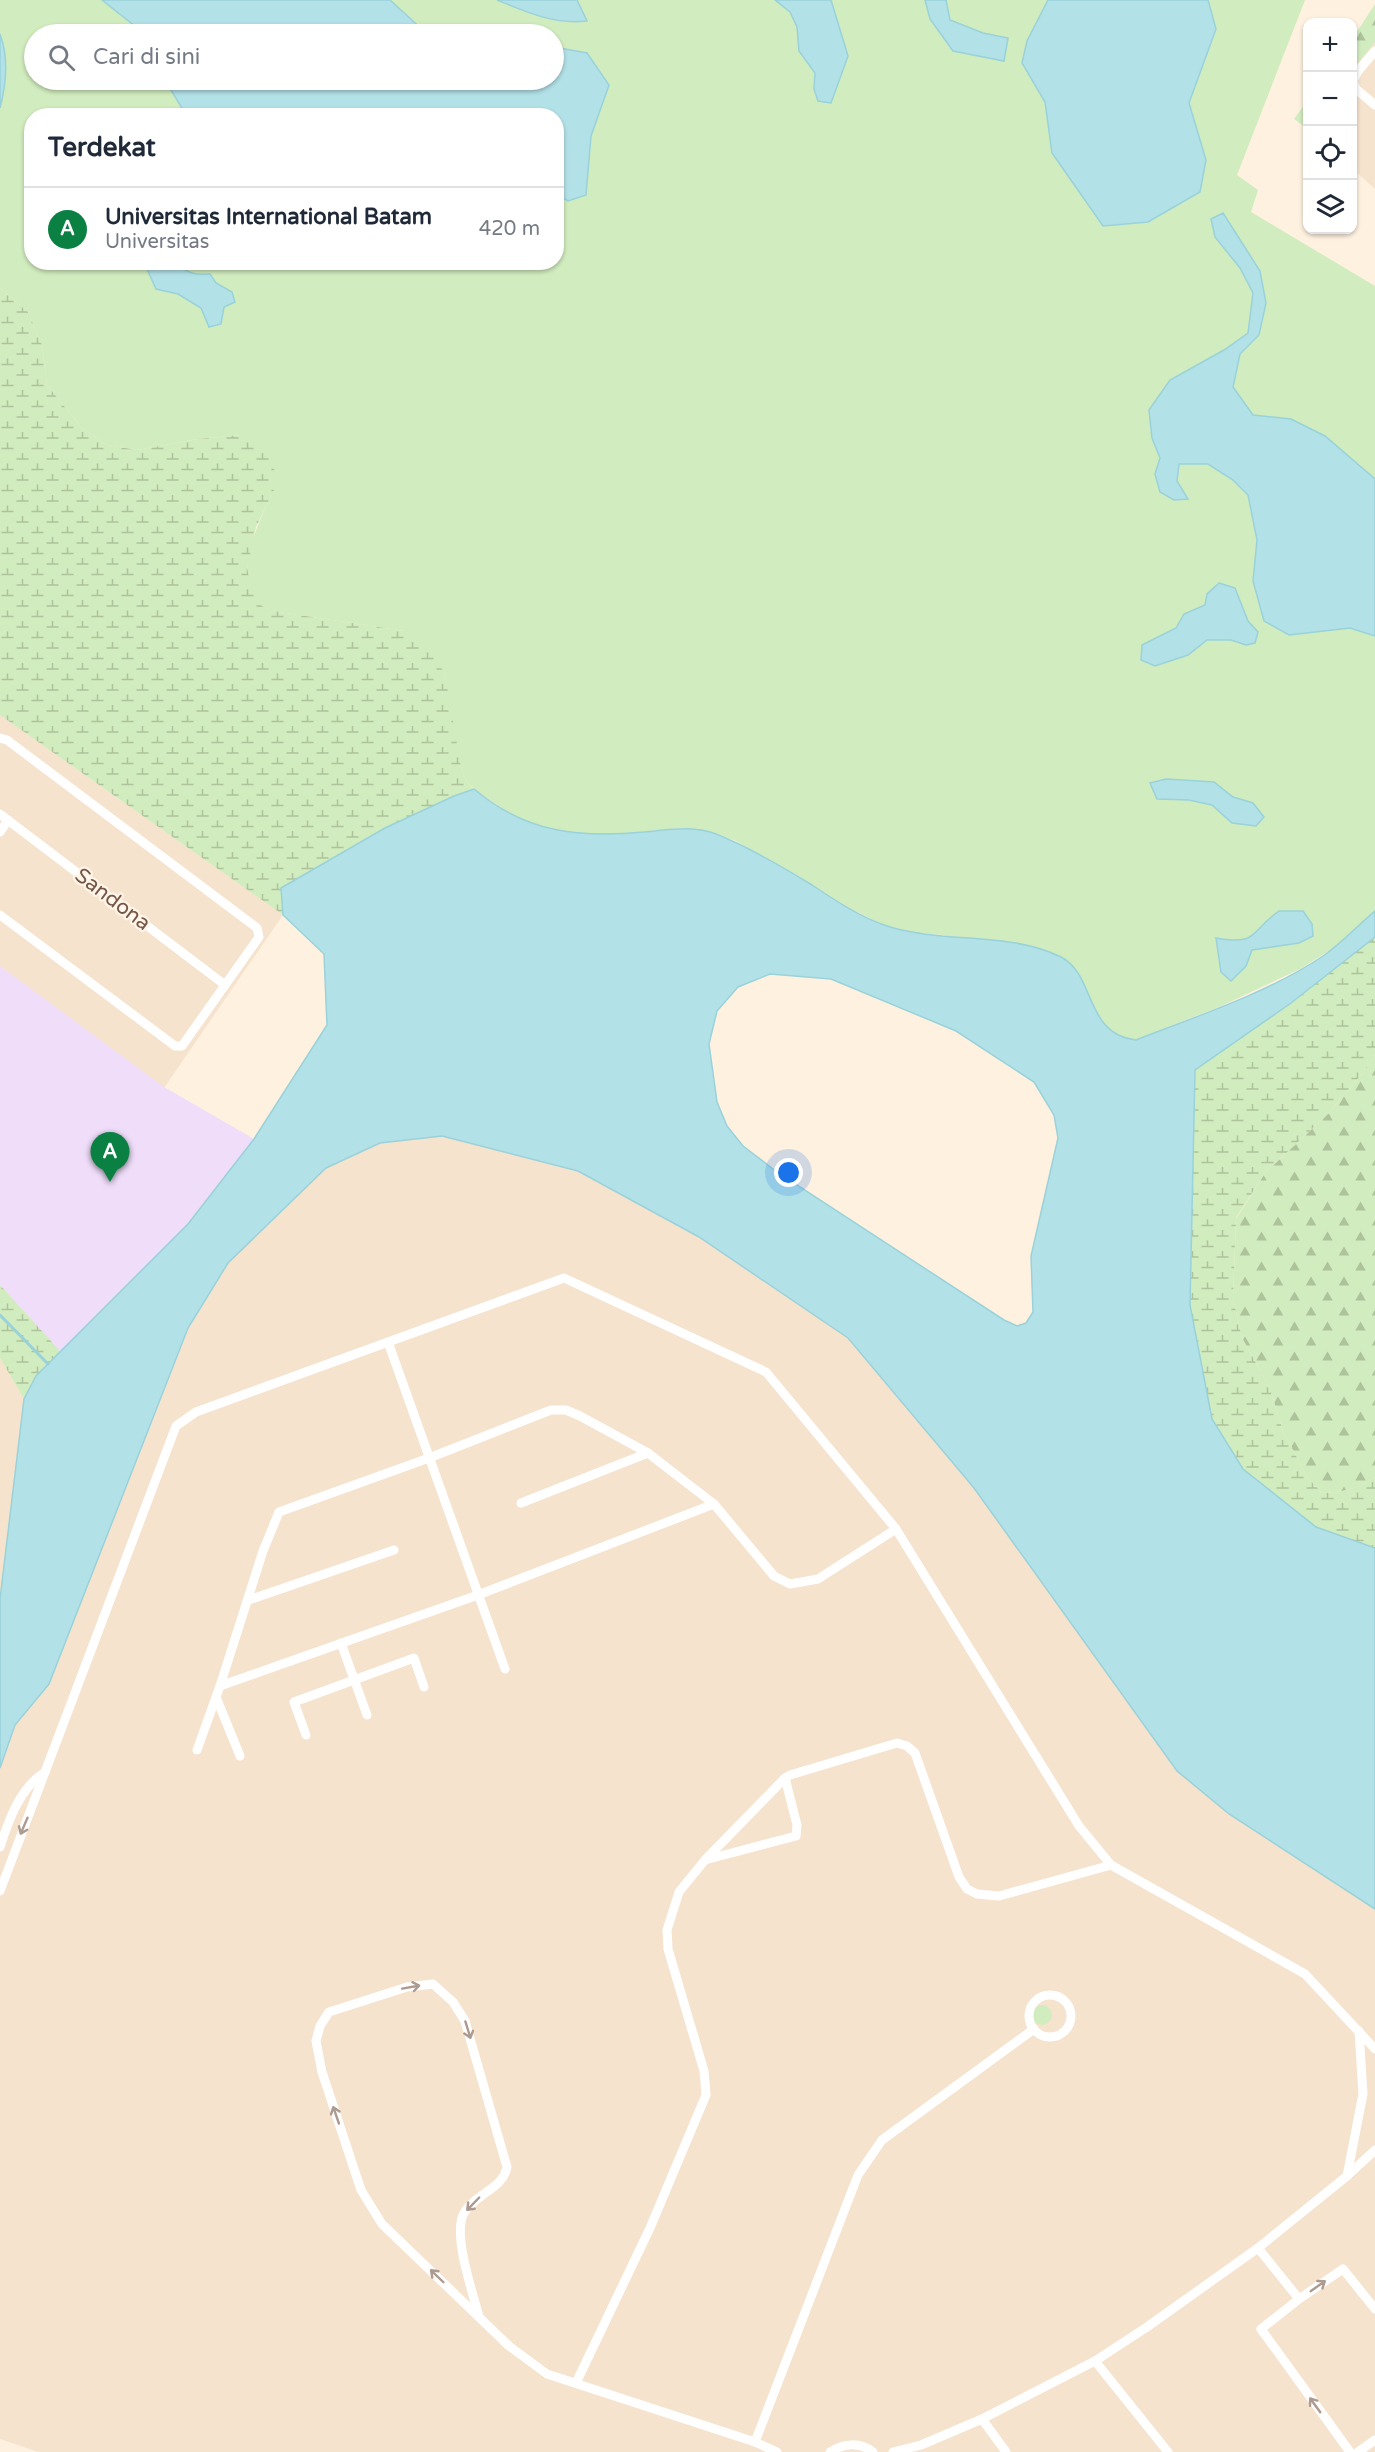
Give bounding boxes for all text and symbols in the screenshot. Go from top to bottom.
map controls [1303,18,1357,234]
button: + [1303,18,1357,72]
search box [24,24,564,90]
icon: search [45,41,78,74]
text: Cari di sini [93,44,200,70]
button: − [1303,72,1357,126]
button: locate [1303,126,1357,180]
text: Terdekat [48,132,156,163]
button: layers [1303,180,1357,234]
text: Universitas International Batam [105,204,432,230]
text: A [60,217,75,241]
text: 420 m [479,217,540,241]
text: Universitas [105,230,209,254]
street label: Sandona [70,863,155,936]
pin: A [90,1132,130,1182]
your location [774,1158,803,1187]
one-way arrow [17,1817,28,1835]
one-way arrow [401,1982,421,1993]
one-way arrow [463,2020,474,2039]
one-way arrow [330,2106,341,2125]
one-way arrow [466,2196,480,2211]
one-way arrow [429,2269,444,2284]
one-way arrow [1309,2280,1326,2292]
one-way arrow [1309,2397,1321,2413]

